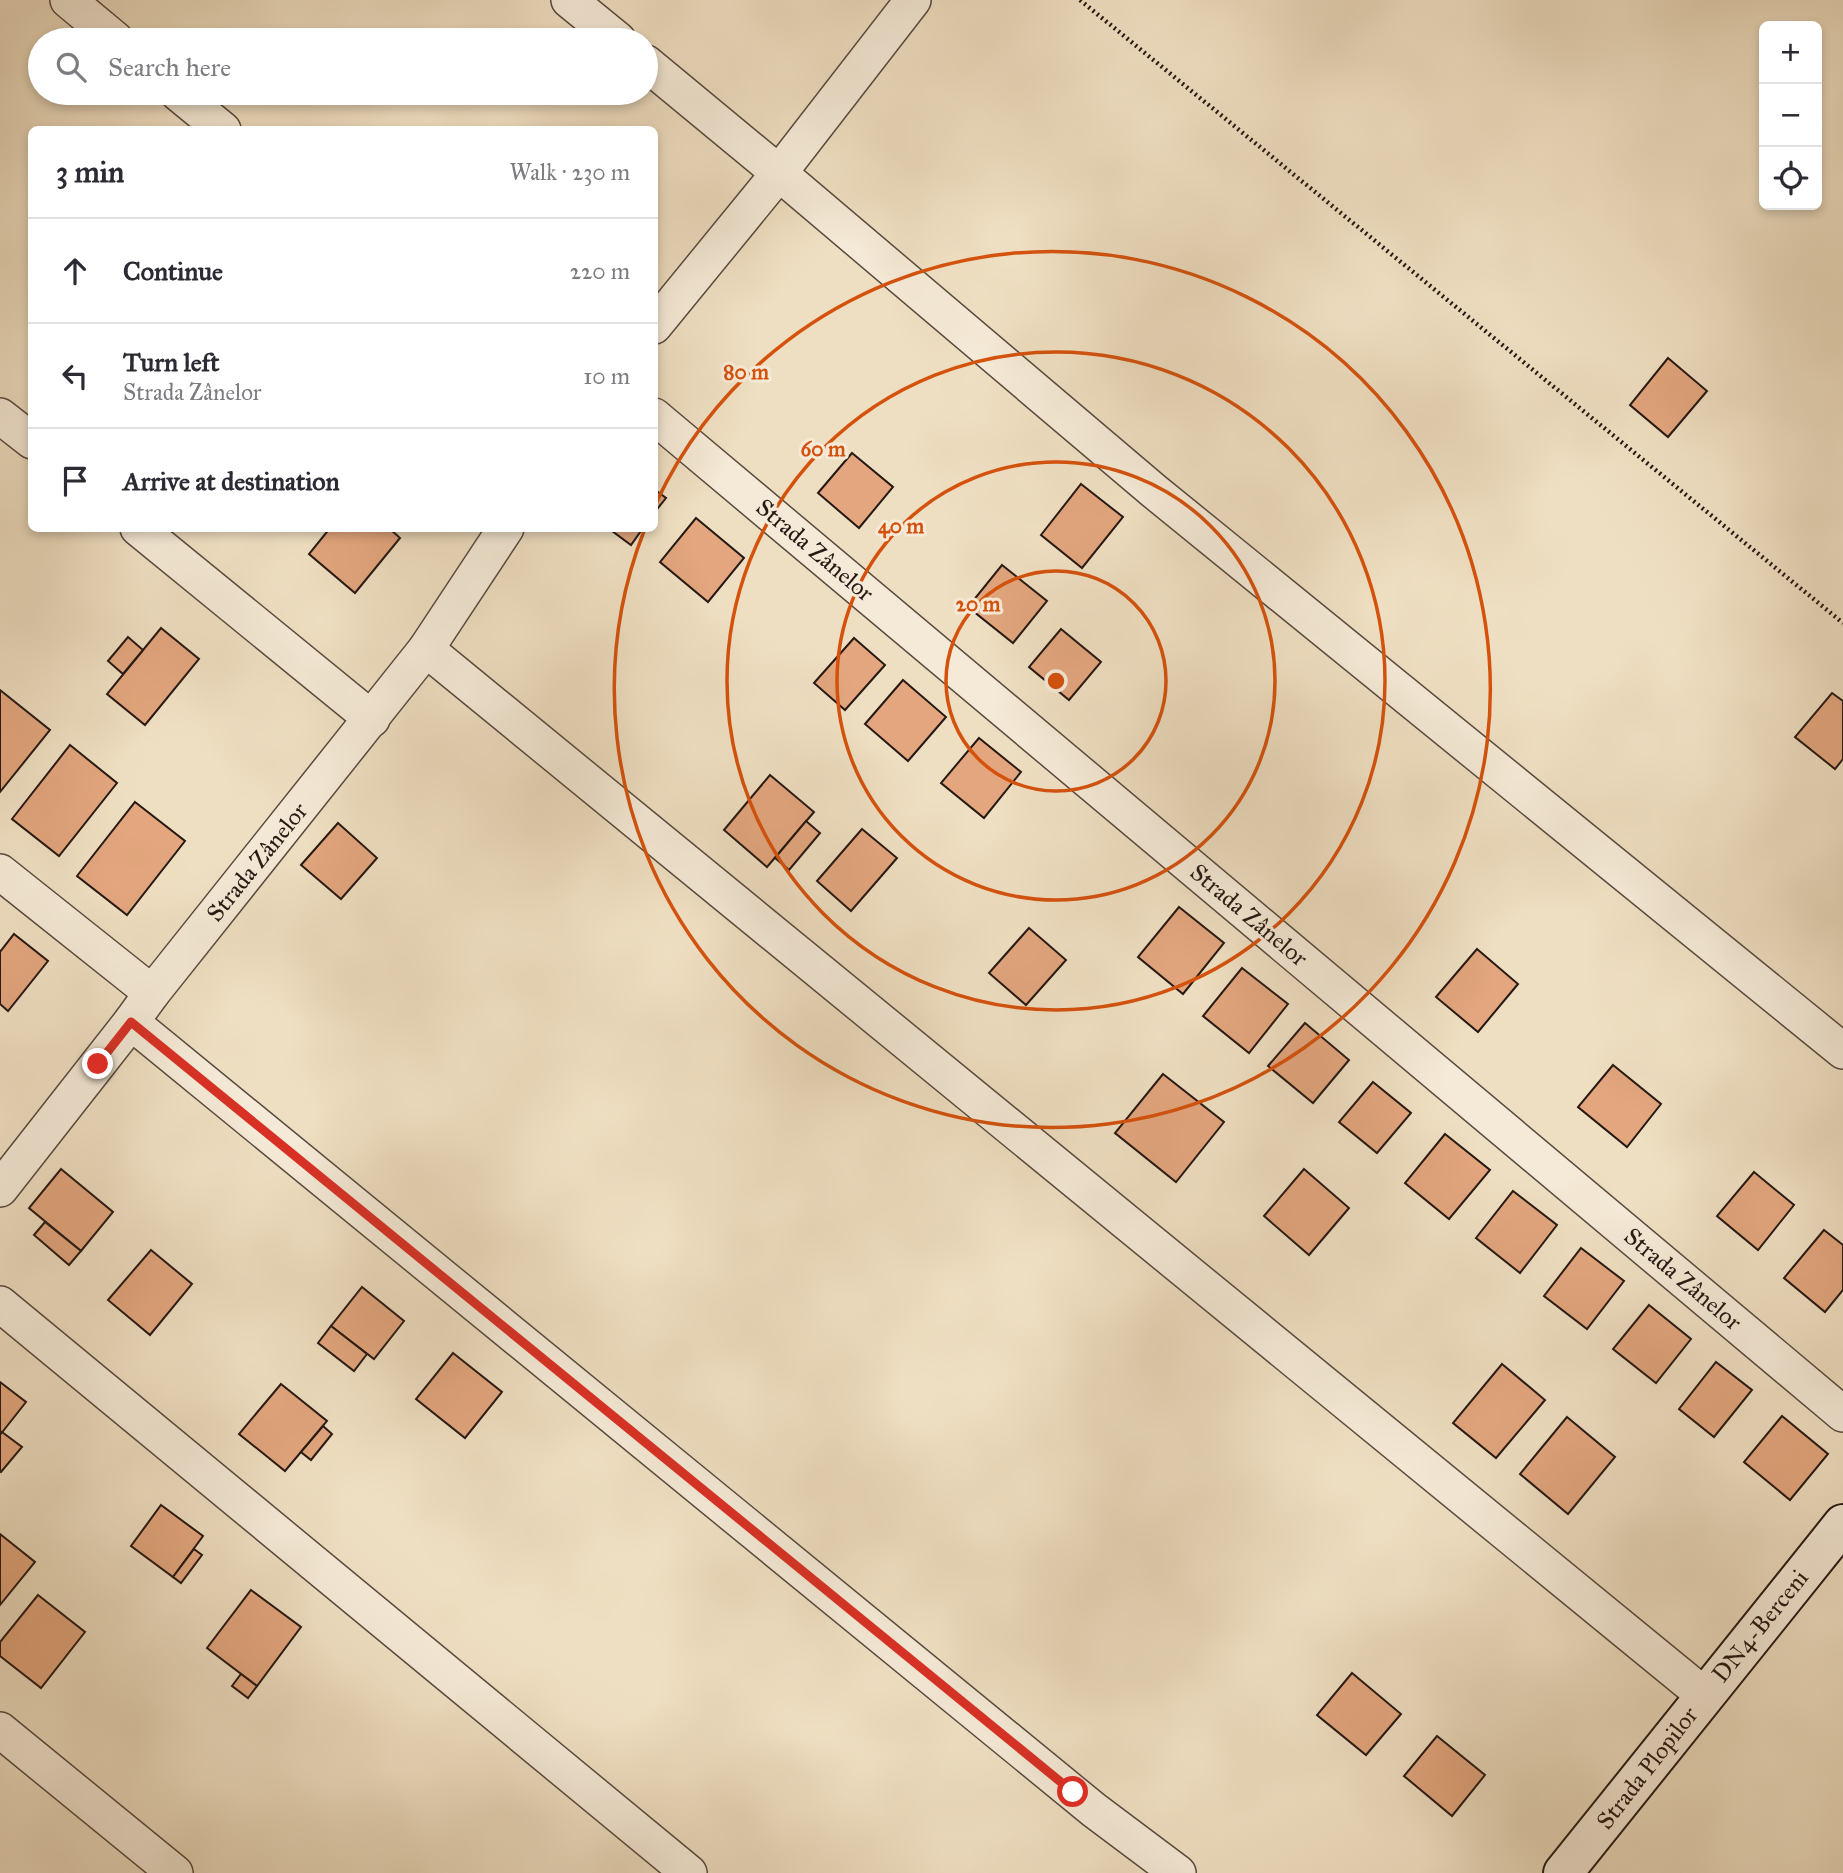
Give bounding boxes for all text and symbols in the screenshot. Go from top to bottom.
map controls [1759,21,1822,210]
button: + [1759,21,1822,84]
search box [28,28,658,105]
icon: search [52,48,90,86]
text: Search here [108,51,231,83]
button: − [1759,84,1822,147]
button: locate [1759,147,1822,210]
text: 3 min [56,154,124,190]
text: Walk · 230 m [510,158,630,186]
icon: ahead [56,252,94,290]
text: Continue [123,255,223,287]
text: 220 m [570,257,630,285]
text: Turn left [123,346,219,378]
icon: left [56,357,94,395]
text: 80 m [723,359,769,385]
text: 10 m [583,362,630,390]
text: Strada Zânelor [123,378,261,406]
text: 60 m [800,436,846,462]
icon: arrive [56,462,94,500]
text: Arrive at destination [123,465,340,497]
street label: Strada Zânelor [750,492,880,608]
text: 40 m [878,513,924,539]
text: 20 m [956,591,1001,617]
centre of rings [1044,669,1068,693]
street label: Strada Zânelor [200,796,314,928]
street label: Strada Zânelor [1184,857,1314,973]
route end [82,1048,113,1079]
street label: Strada Zânelor [1618,1221,1748,1337]
street label: DN4-Berceni [1705,1563,1815,1689]
street label: Strada Plopilor [1590,1701,1704,1835]
route start [1057,1776,1088,1807]

